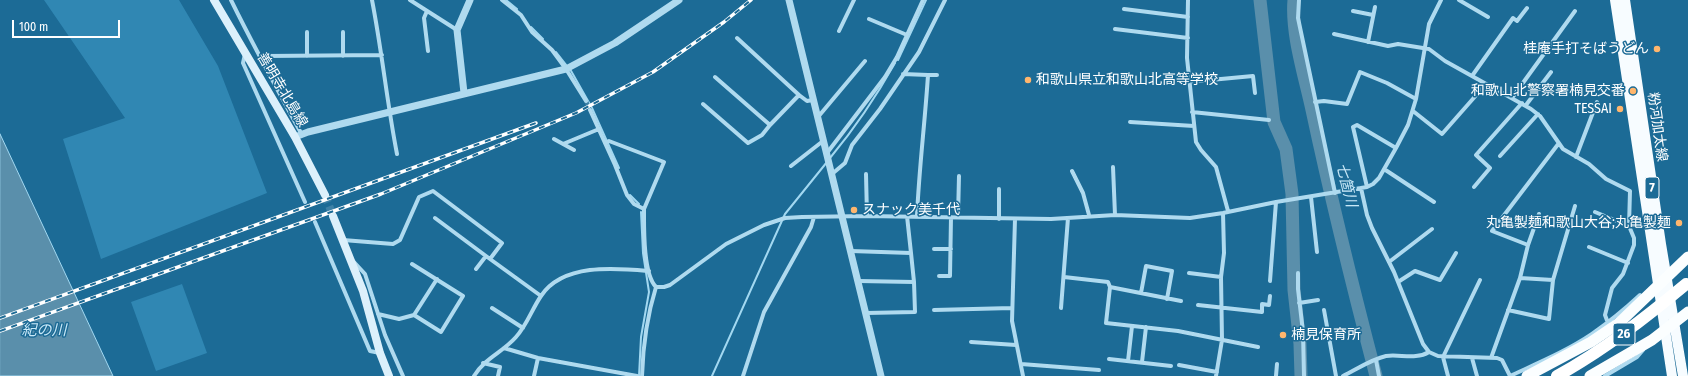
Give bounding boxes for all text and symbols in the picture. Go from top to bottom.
scale bar [14,12,122,38]
text: 100 m [19,20,48,34]
place label: 桂庵手打そばうどん [1523,41,1649,57]
marker: 桂庵手打そばうどん [1652,44,1662,54]
street label: 善明寺北島線 [253,50,311,130]
place label: 和歌山県立和歌山北高等学校 [1036,72,1218,88]
marker: 和歌山県立和歌山北高等学校 [1023,75,1033,85]
place label: 和歌山北警察署楠見交番 [1471,83,1625,99]
marker: 和歌山北警察署楠見交番 [1628,86,1638,96]
street label: 粉河加太線 [1644,91,1670,163]
place label: TESSAI [1574,101,1612,117]
marker: TESSAI [1615,104,1625,114]
water label: 七箇川 [1332,161,1360,209]
road number: 7 [1645,177,1659,199]
place label: スナック美千代 [862,202,960,218]
marker: スナック美千代 [849,205,859,215]
place label: 丸亀製麺和歌山大谷;丸亀製麺 [1486,215,1671,231]
marker: 丸亀製麺和歌山大谷;丸亀製麺 [1674,218,1684,228]
water label: 紀の川 [22,322,66,340]
road number: 26 [1613,323,1635,345]
place label: 楠見保育所 [1291,327,1361,343]
marker: 楠見保育所 [1278,330,1288,340]

